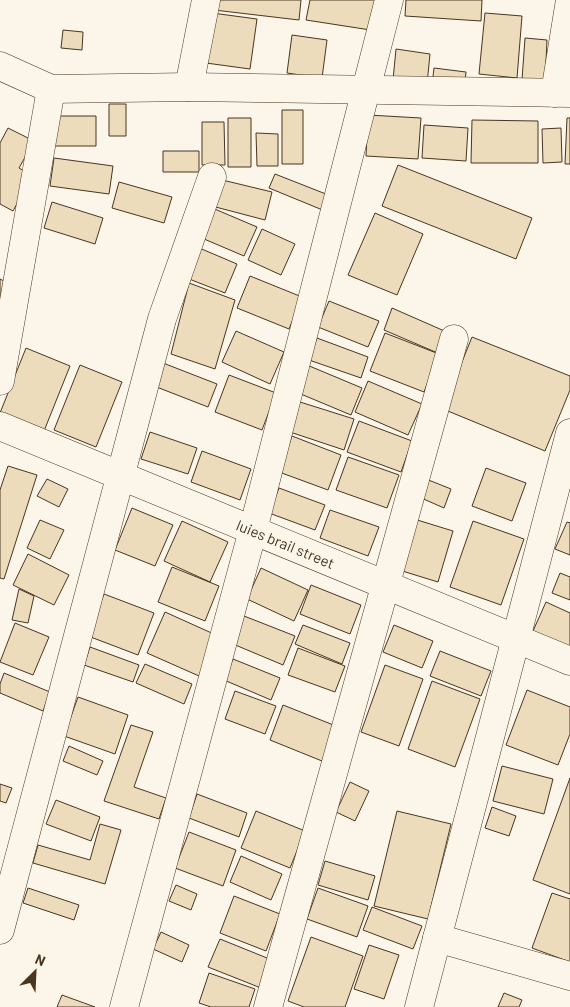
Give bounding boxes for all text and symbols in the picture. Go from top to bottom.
street label: luies brail street [234,516,337,572]
north arrow [10,947,60,997]
text: N [33,950,48,969]

